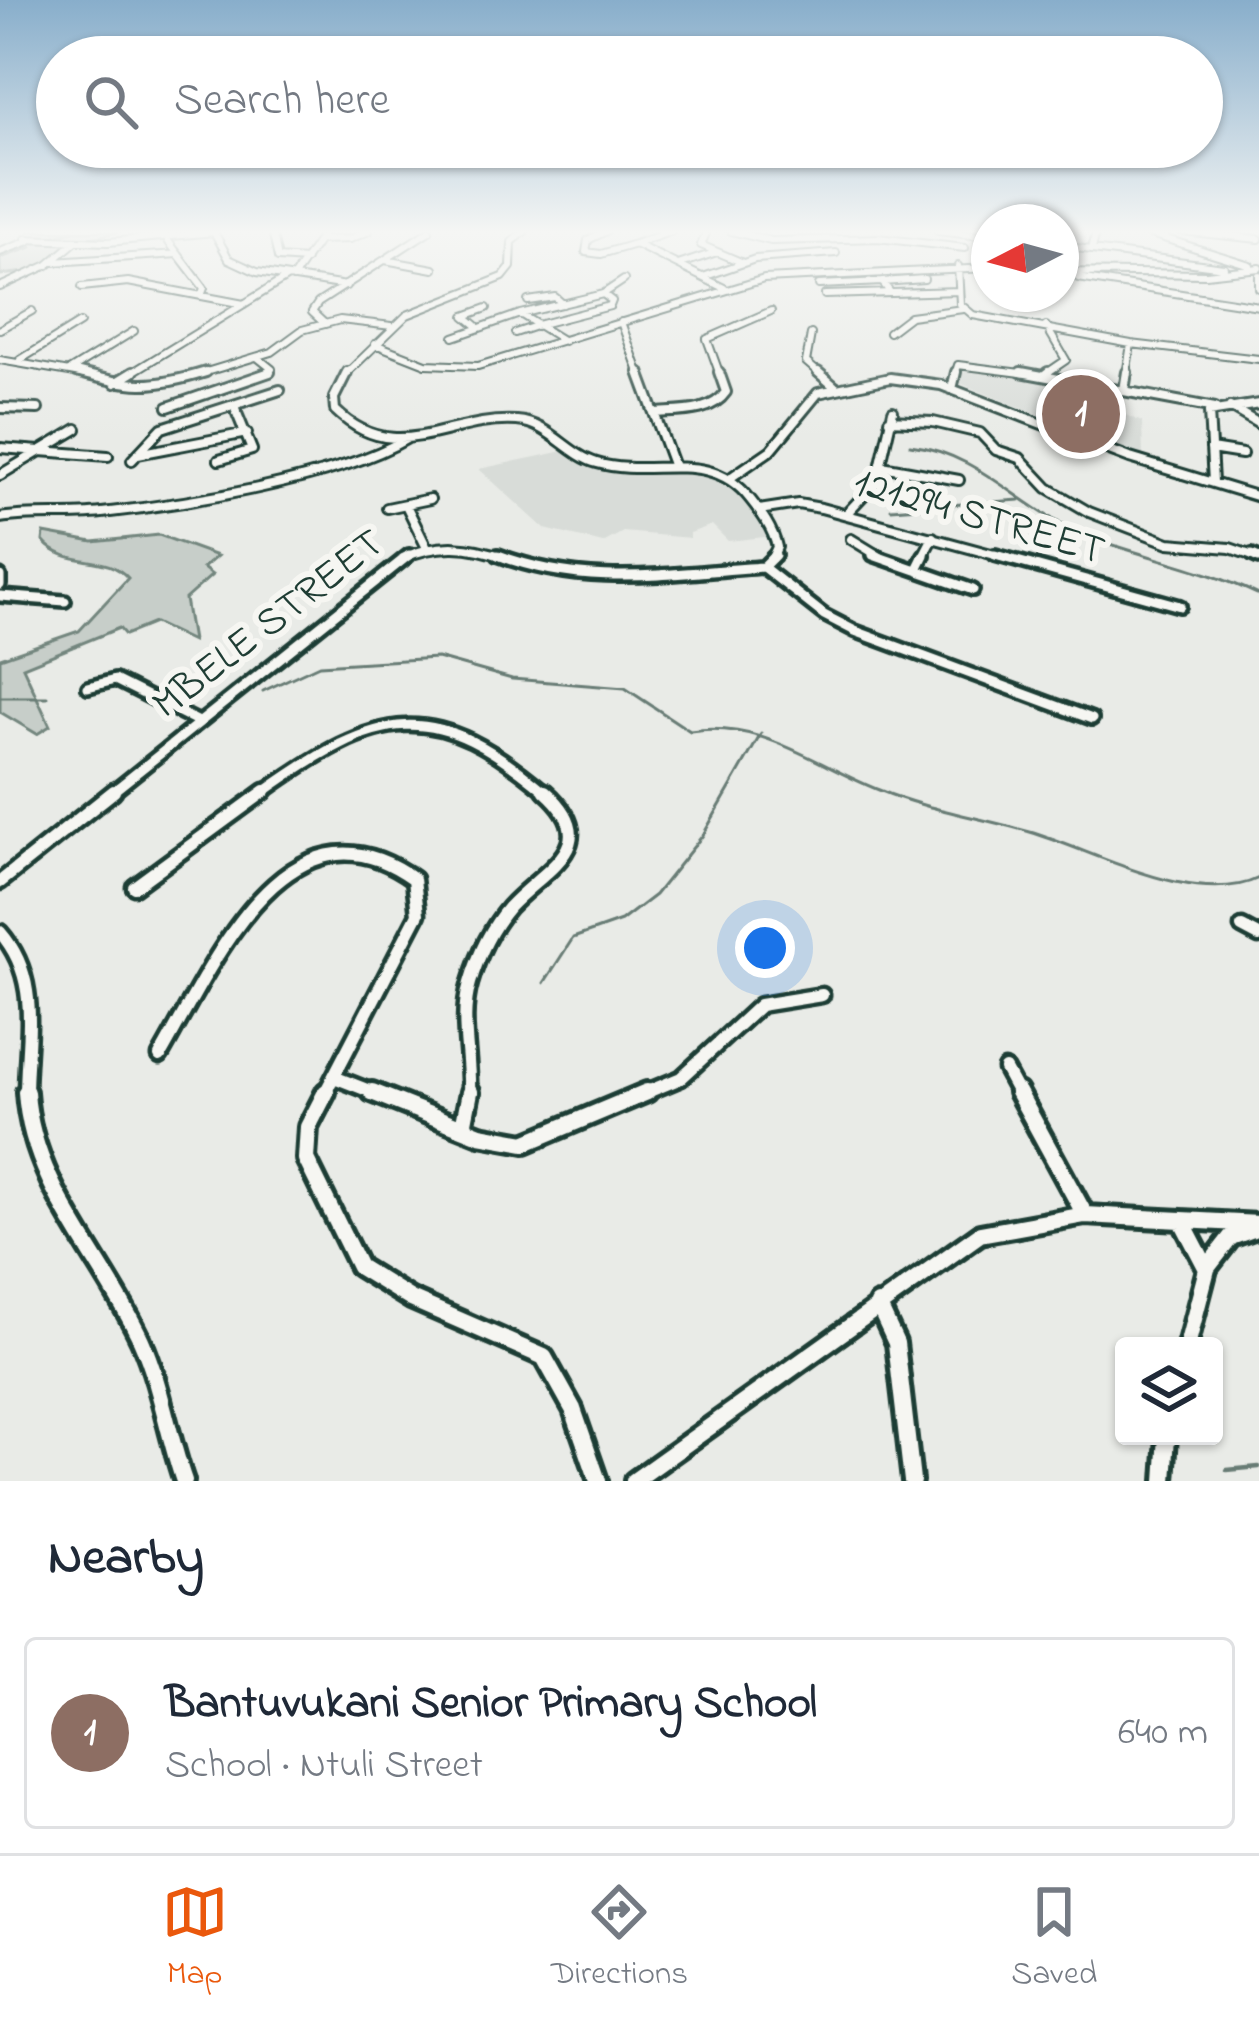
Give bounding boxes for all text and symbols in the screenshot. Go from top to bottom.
search box [36,36,1223,168]
icon: search [78,69,144,135]
text: Search here [174,69,390,135]
north arrow [971,204,1079,312]
pin: 1 [1042,369,1120,459]
street label: 121294 STREET [847,453,1111,583]
street label: MBELE STREET [140,515,398,735]
your location [735,918,795,978]
map controls [1115,1337,1223,1445]
button: layers [1115,1337,1223,1445]
text: Nearby [48,1522,204,1597]
text: Bantuvukani Senior Primary School [165,1672,817,1738]
text: 1 [84,1705,96,1762]
text: 640 m [1118,1705,1208,1762]
text: School · Ntuli Street [165,1738,483,1795]
tab: Map [162,1879,228,1999]
tab: Directions [551,1879,688,1999]
tab: Saved [1011,1879,1097,1999]

